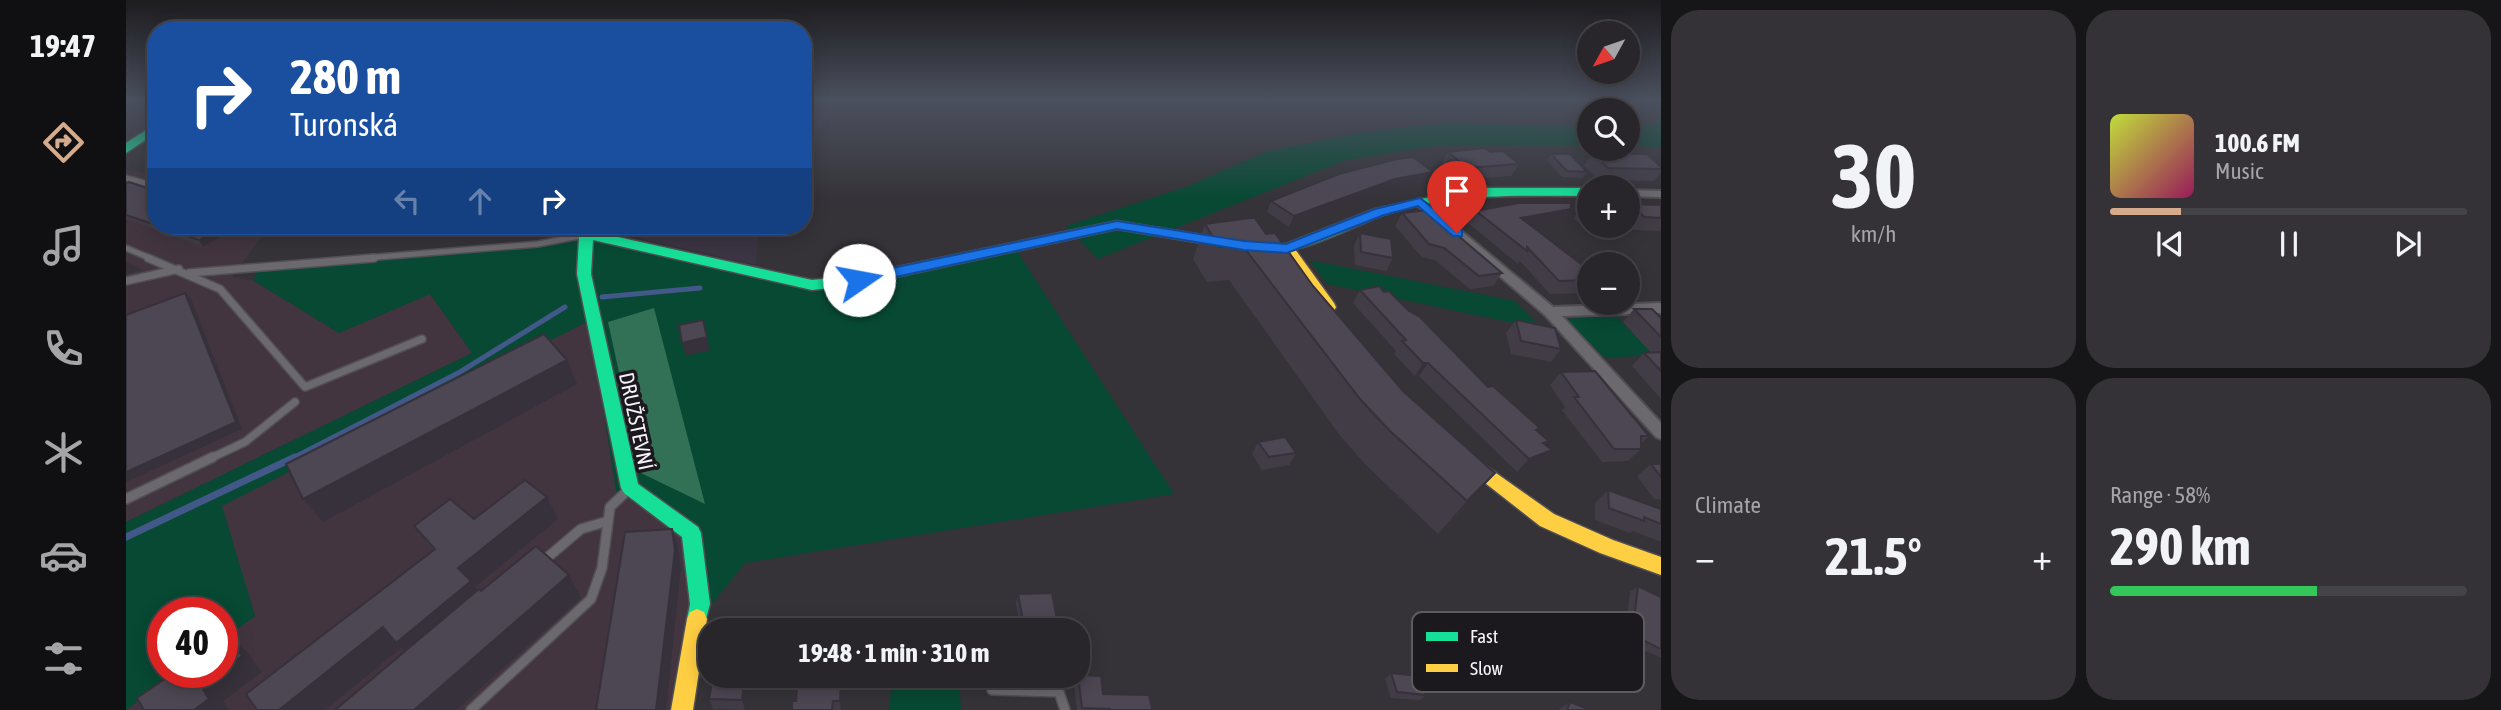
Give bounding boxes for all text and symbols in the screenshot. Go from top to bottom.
north arrow [1577,21,1640,84]
map controls [1577,21,1640,315]
text: 19:47 [30,27,96,64]
text: 280 m [290,48,401,104]
icon: right [175,49,266,140]
button: search [1577,98,1640,161]
text: Turonská [290,106,398,143]
icon: directions [39,118,88,167]
text: 30 [1831,123,1916,227]
text: 100.6 FM [2215,128,2300,158]
text: Music [2215,158,2263,184]
pin [1427,161,1487,233]
icon: arrive [1438,172,1476,210]
button: + [1577,175,1640,238]
icon: left [388,182,426,220]
icon: ahead [461,182,499,220]
icon: right [534,182,572,220]
icon: music [39,221,88,270]
text: km/h [1851,221,1896,247]
icon: previous [2151,225,2189,263]
icon: pause [2270,225,2308,263]
icon: next [2389,225,2427,263]
position arrow [822,243,896,317]
button: − [1577,252,1640,315]
icon: phone [39,324,88,373]
street label: DRUŽSTEVNÍ [615,370,659,472]
icon: climate [39,428,88,477]
text: Range · 58% [2110,482,2210,508]
text: Climate [1695,492,1761,518]
text: 290 km [2110,516,2251,576]
text: 21.5° [1825,526,1922,586]
icon: car [39,531,88,580]
text: − [1695,535,1715,578]
text: + [2032,535,2052,578]
speed limit sign: 40 [147,597,238,688]
legend [1412,612,1644,692]
text: Fast [1470,625,1498,647]
icon: filters [39,634,88,683]
text: 19:48 · 1 min · 310 m [799,638,989,668]
text: Slow [1470,657,1504,679]

